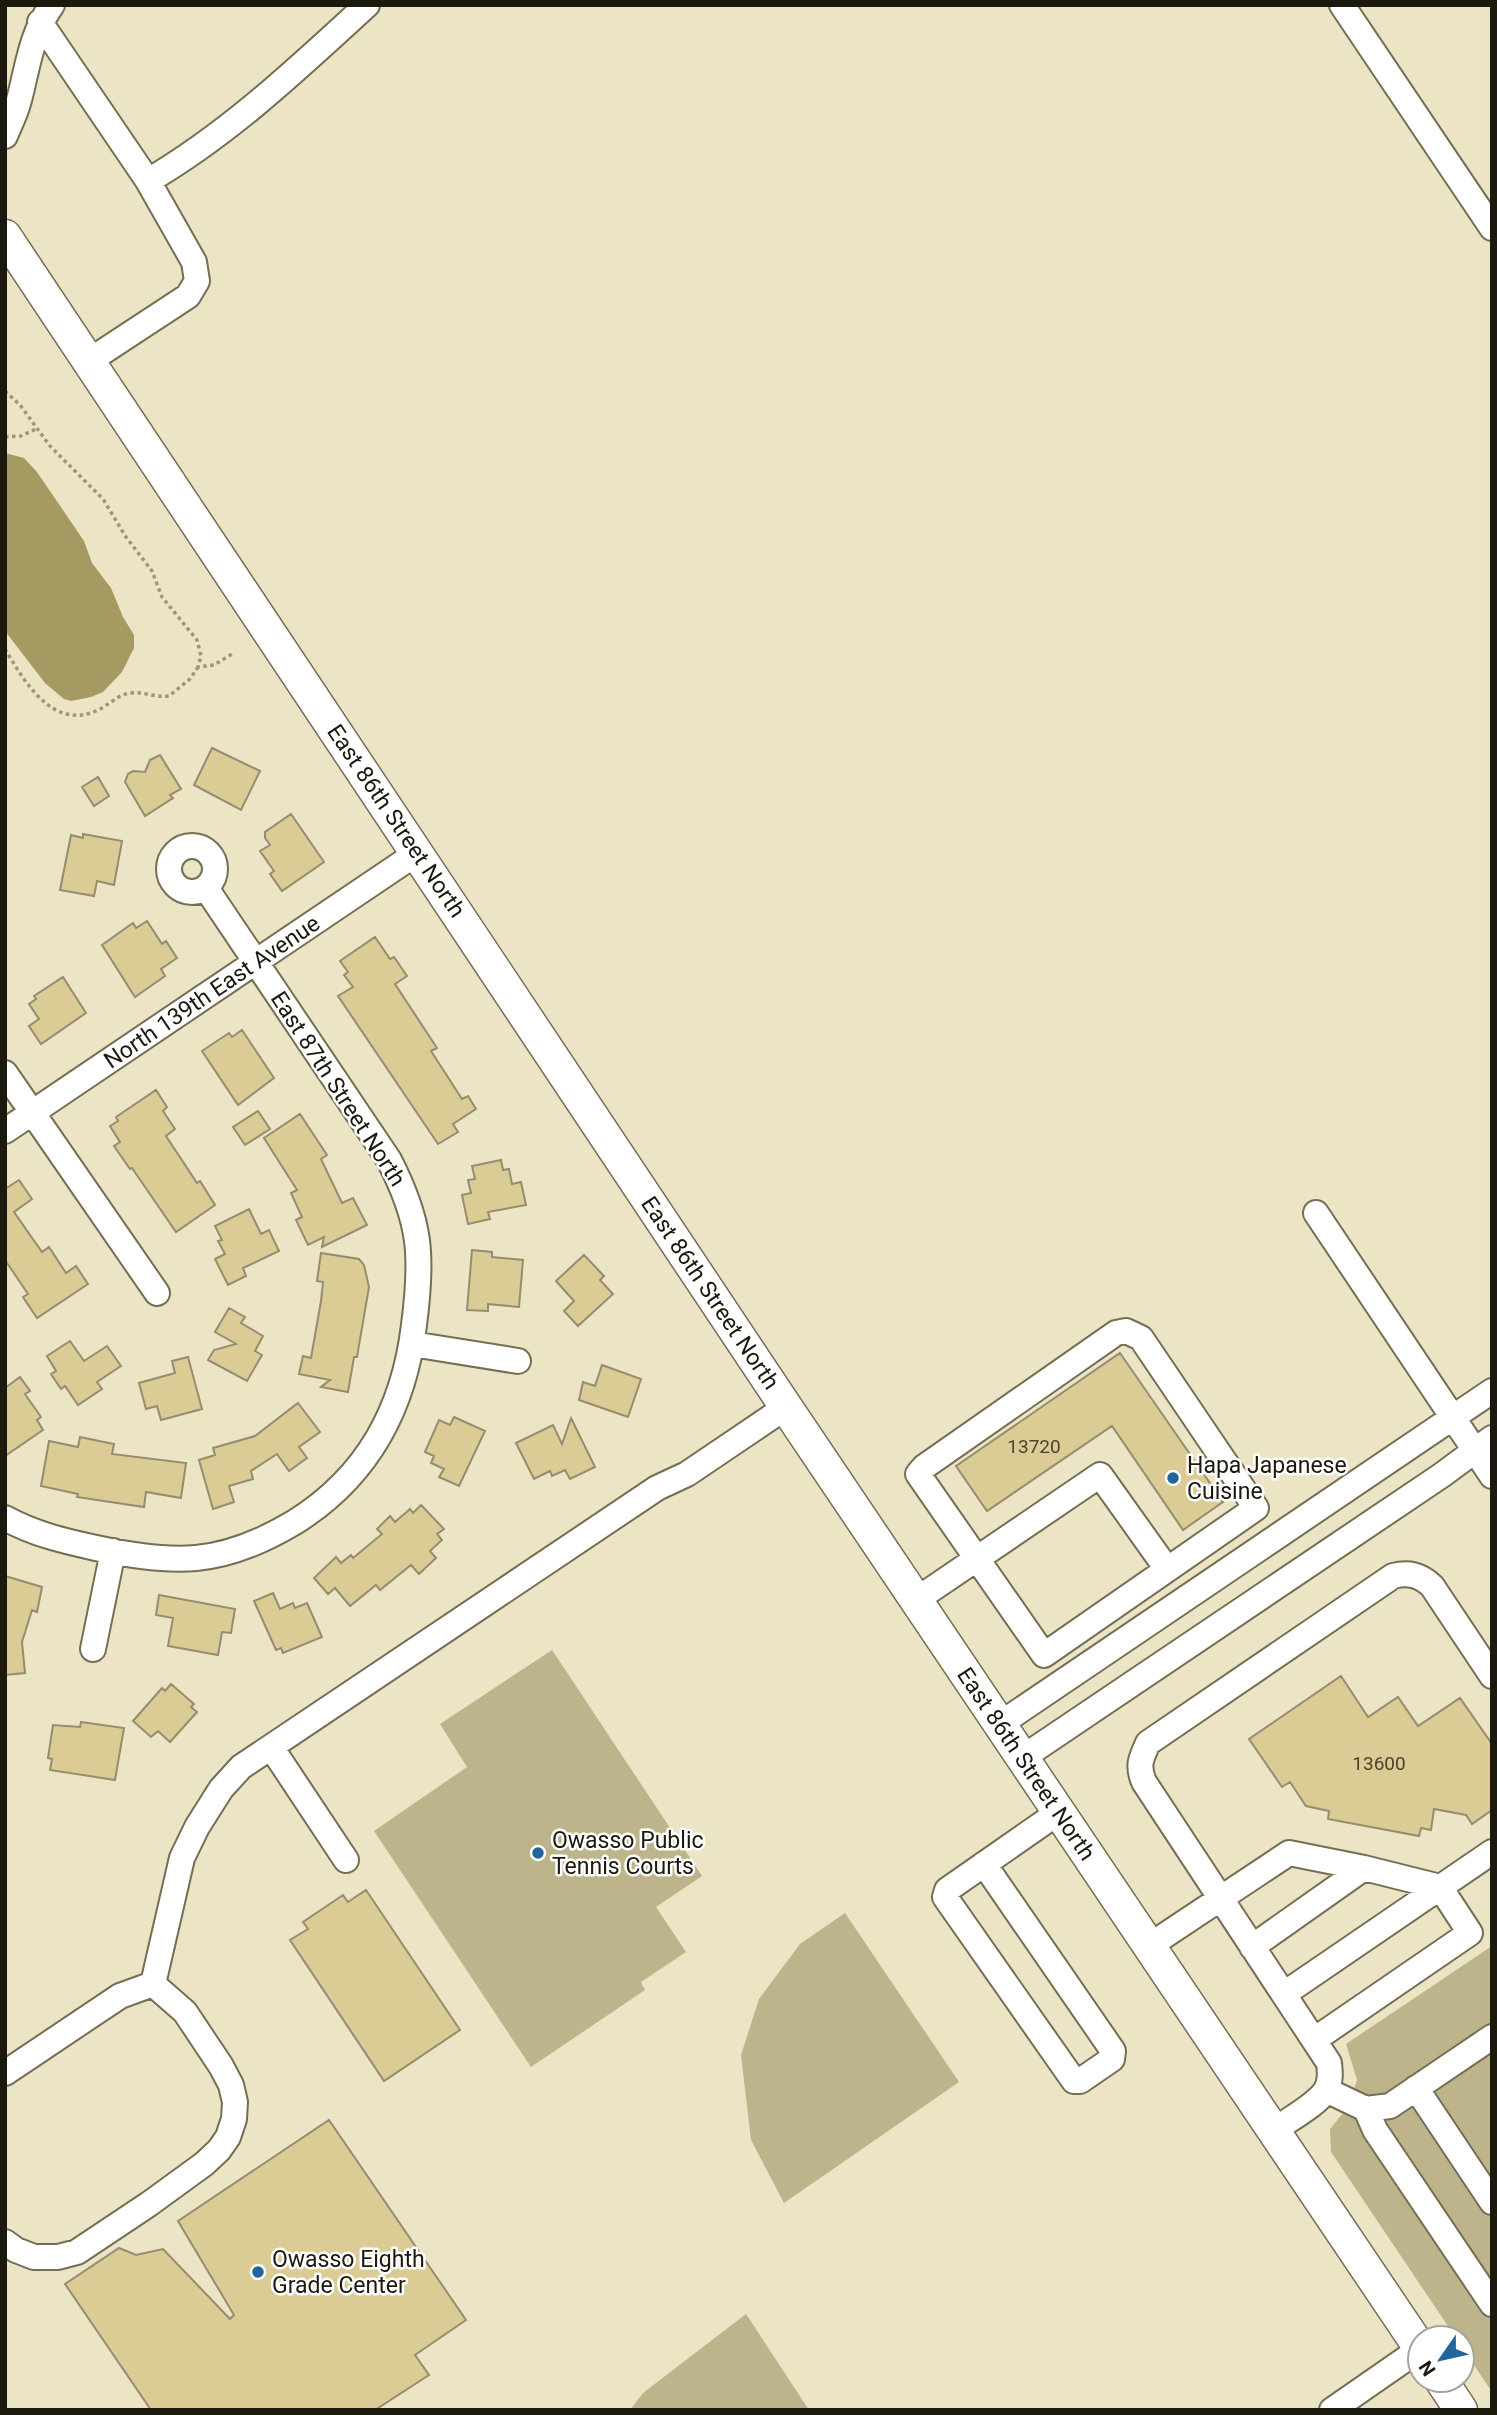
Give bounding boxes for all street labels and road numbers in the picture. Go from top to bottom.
street label: East 86th Street North [321,719,471,923]
street label: North 139th East Avenue [99,910,325,1074]
street label: East 87th Street North [265,987,411,1191]
street label: East 86th Street North [635,1191,785,1395]
street label: East 86th Street North [951,1662,1101,1866]

